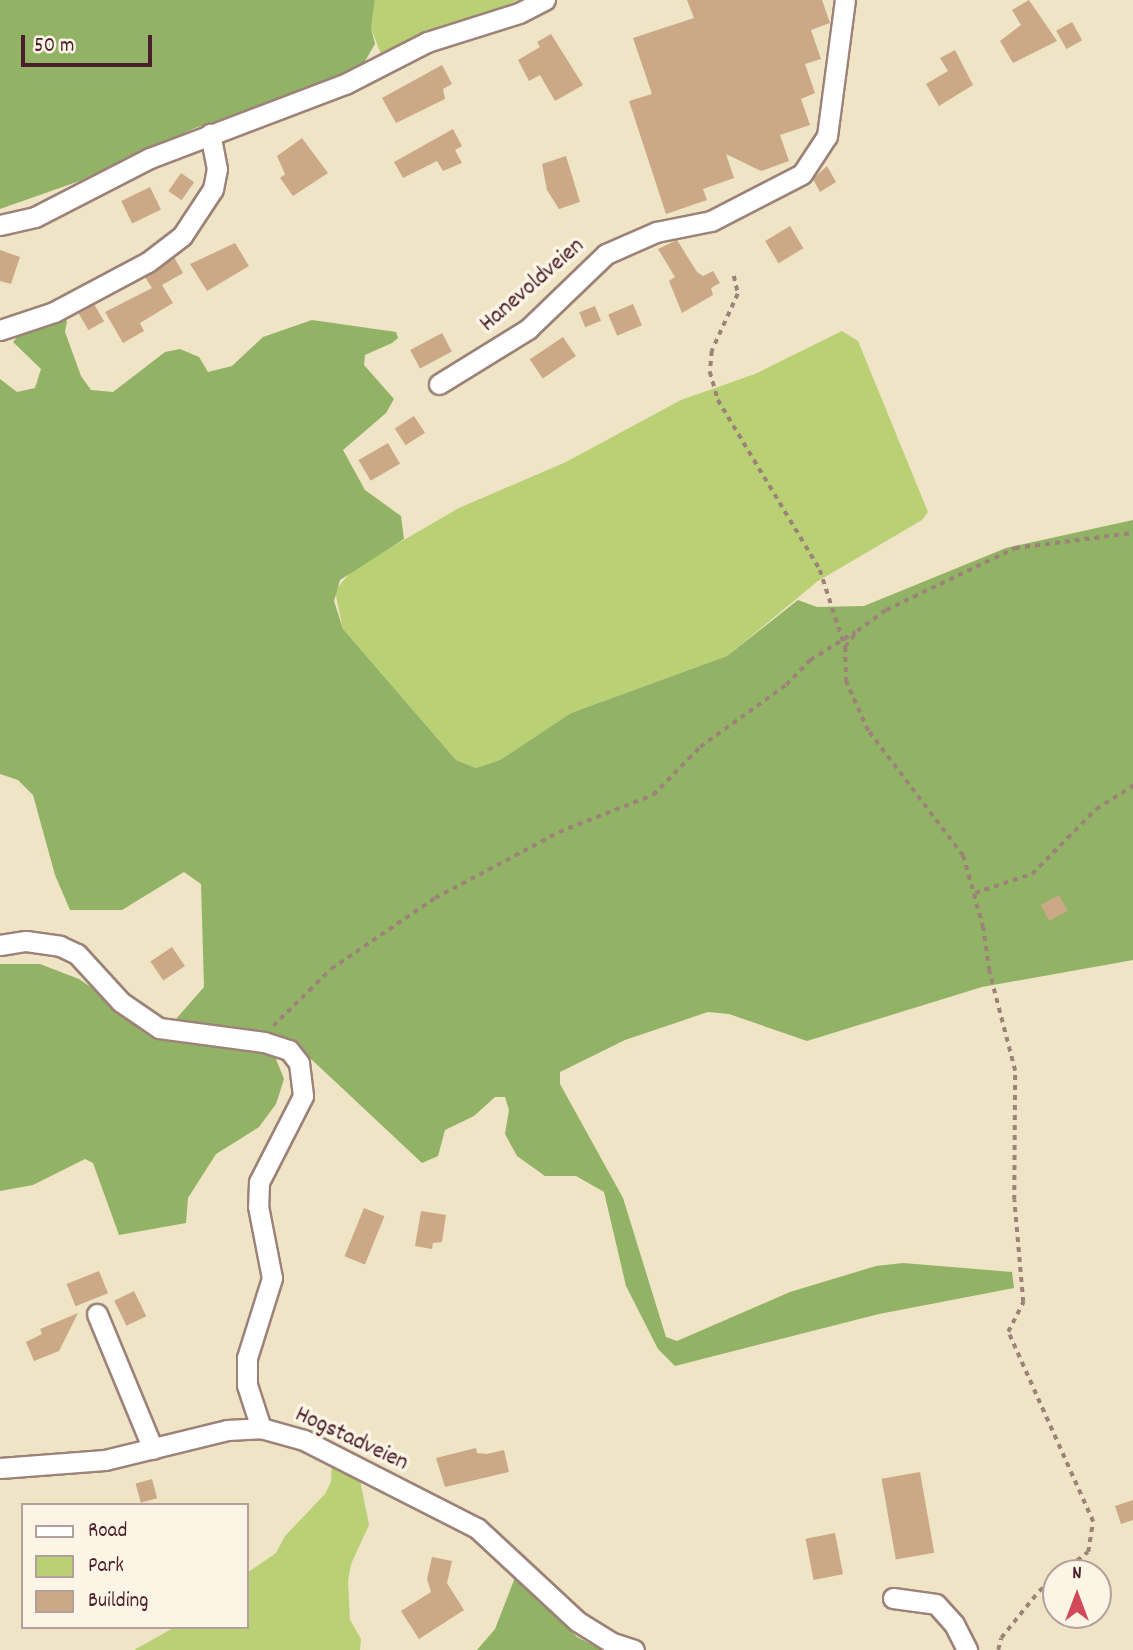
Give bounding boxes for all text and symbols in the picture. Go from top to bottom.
scale bar [24,21,156,65]
text: 50 m [34,32,74,62]
street label: Hanevoldveien [475,233,591,339]
street label: Hogstadveien [290,1401,412,1479]
legend [21,1503,248,1629]
text: Road [88,1517,127,1547]
text: Park [88,1552,124,1582]
north arrow [1042,1559,1112,1629]
text: N [1072,1561,1082,1588]
text: Building [88,1587,148,1617]

